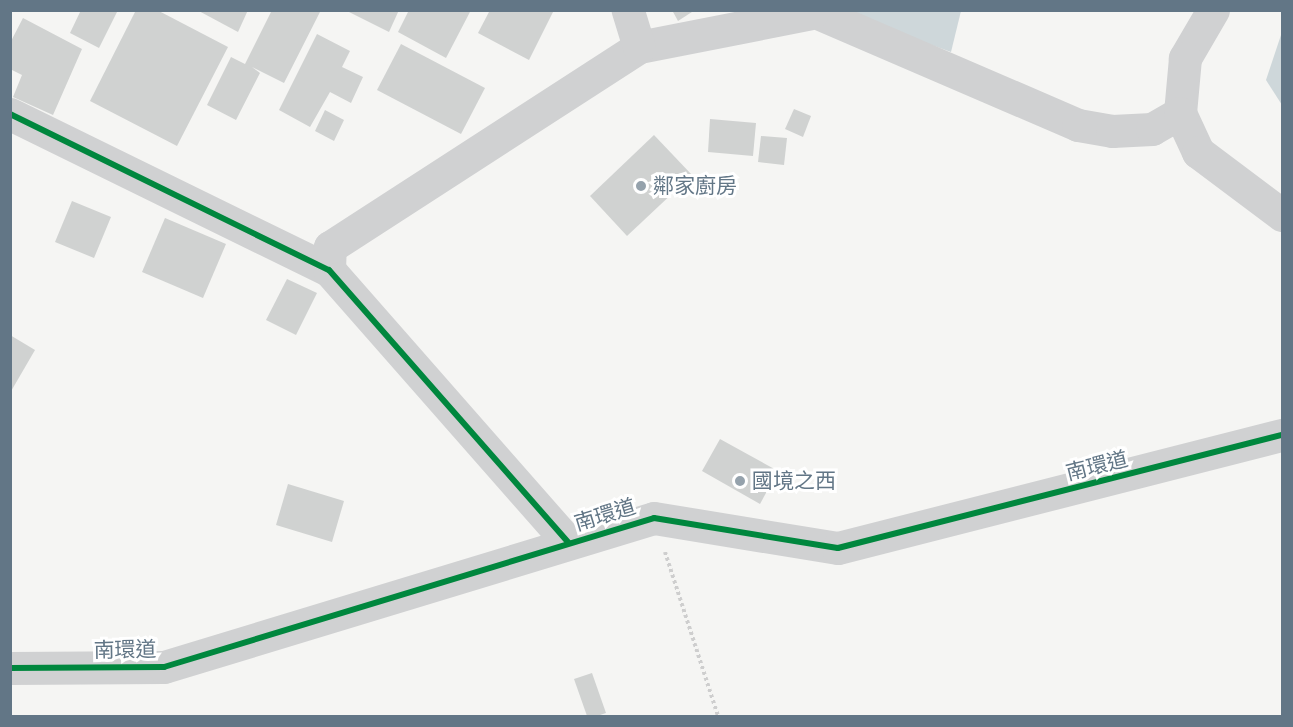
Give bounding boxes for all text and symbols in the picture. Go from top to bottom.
place label: 鄰家廚房 [653,173,737,199]
marker: 鄰家廚房 [634,179,648,193]
street label: 南環道 [1063,446,1131,486]
place label: 國境之西 [752,468,836,494]
marker: 國境之西 [733,474,747,488]
street label: 南環道 [571,494,639,536]
street label: 南環道 [93,637,157,663]

